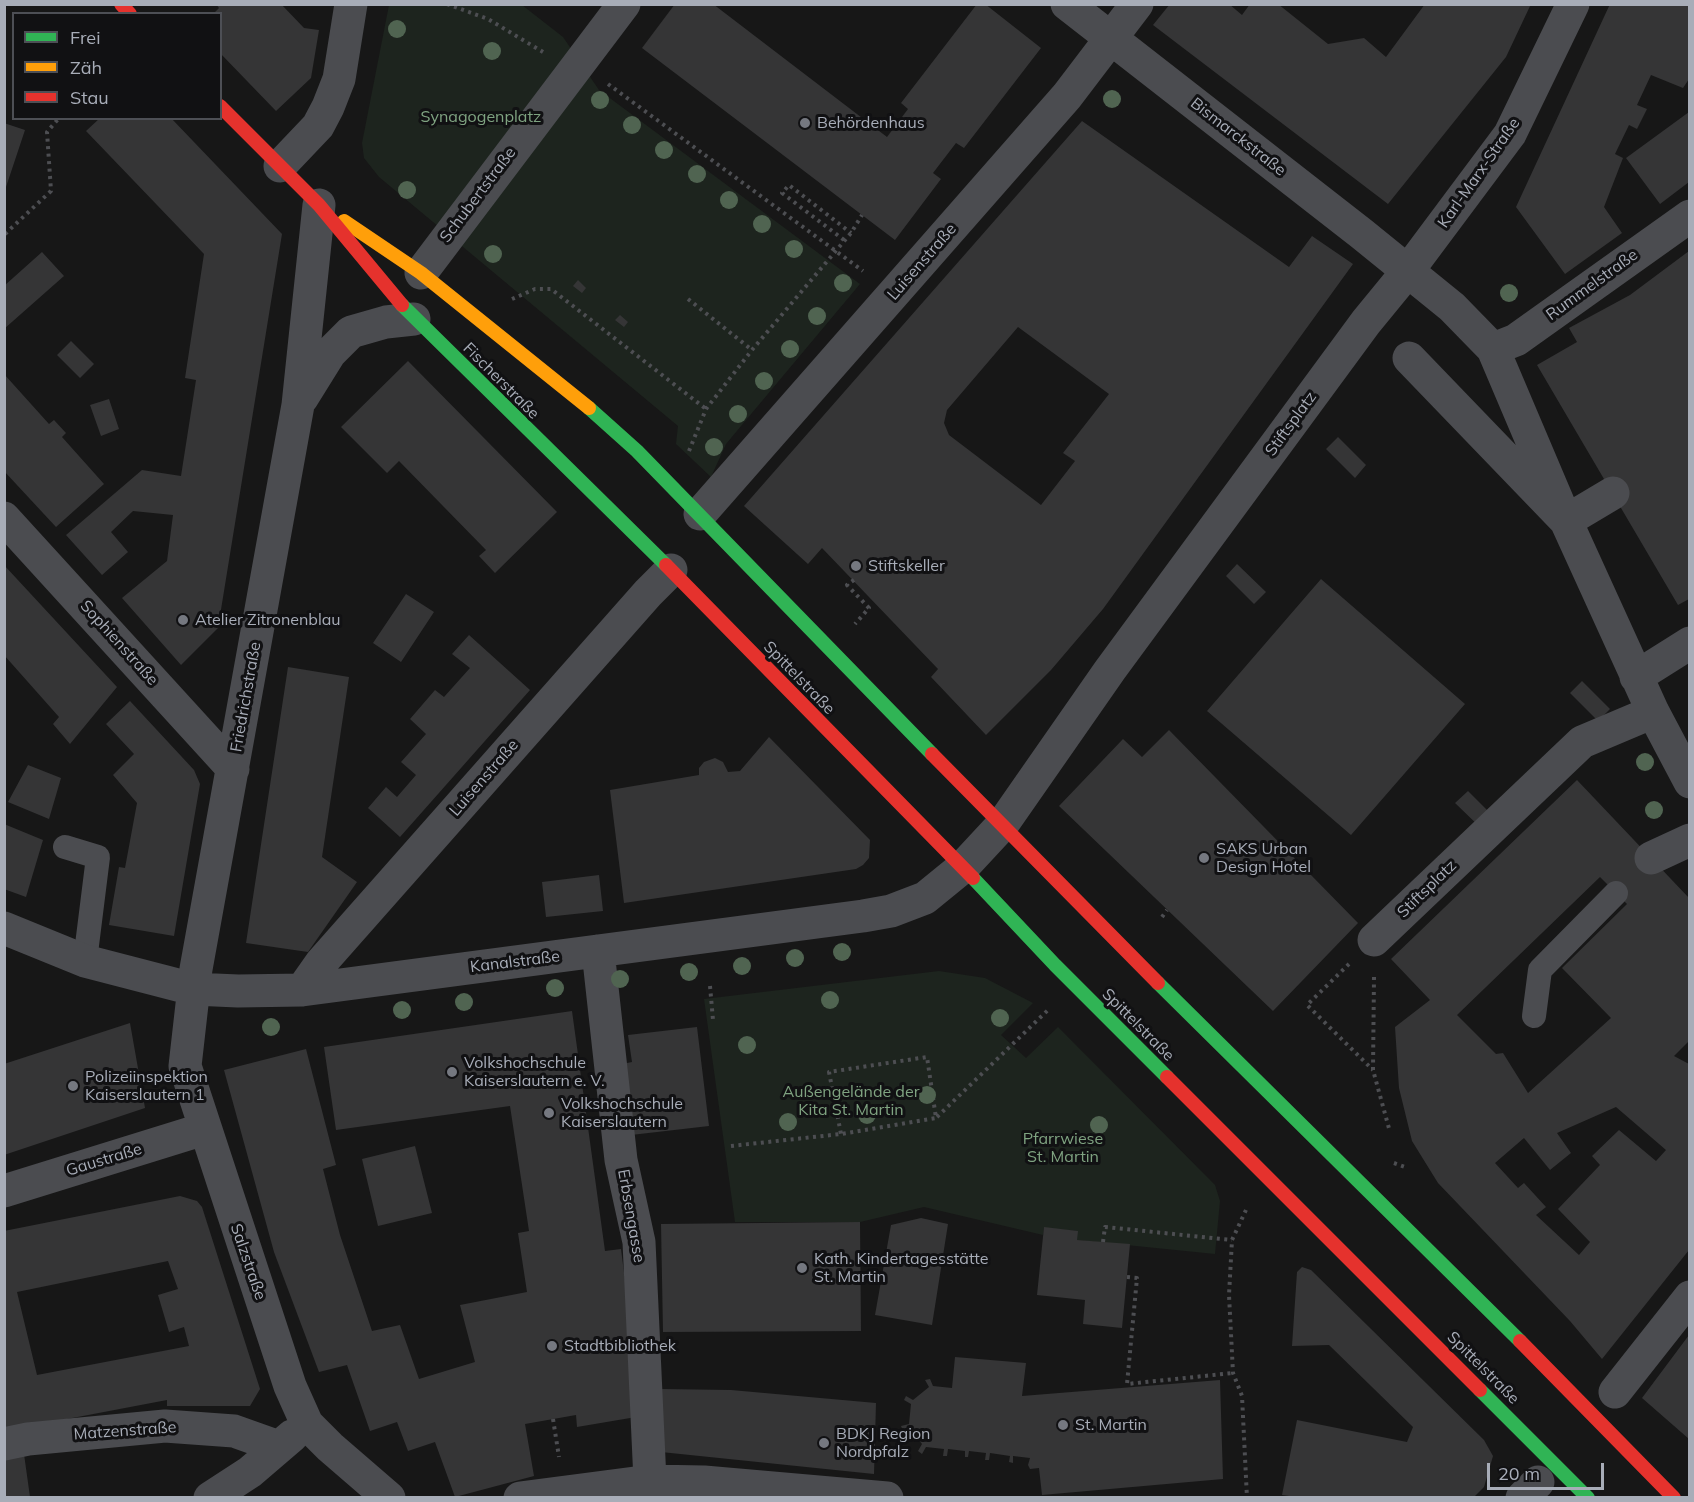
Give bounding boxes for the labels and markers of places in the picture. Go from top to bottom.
place label: Behördenhaus [817,113,925,133]
marker: Behördenhaus [798,116,812,130]
place label: Stiftskeller [868,556,945,576]
marker: Stiftskeller [849,559,863,573]
place label: Atelier Zitronenblau [195,610,341,630]
marker: Atelier Zitronenblau [176,613,190,627]
place label: SAKS Urban Design Hotel [1216,839,1311,877]
marker: SAKS Urban Design Hotel [1197,851,1211,865]
place label: Volkshochschule Kaiserslautern e. V. [464,1053,605,1091]
marker: Volkshochschule Kaiserslautern e. V. [445,1065,459,1079]
place label: Polizeiinspektion Kaiserslautern 1 [85,1067,208,1105]
marker: Polizeiinspektion Kaiserslautern 1 [66,1079,80,1093]
place label: Volkshochschule Kaiserslautern [561,1094,683,1132]
marker: Volkshochschule Kaiserslautern [542,1106,556,1120]
place label: Kath. Kindertagesstätte St. Martin [814,1249,989,1287]
marker: Kath. Kindertagesstätte St. Martin [795,1261,809,1275]
place label: Stadtbibliothek [564,1336,676,1356]
marker: Stadtbibliothek [545,1339,559,1353]
place label: St. Martin [1075,1415,1147,1435]
marker: St. Martin [1056,1418,1070,1432]
place label: BDKJ Region Nordpfalz [836,1424,930,1462]
marker: BDKJ Region Nordpfalz [817,1436,831,1450]

